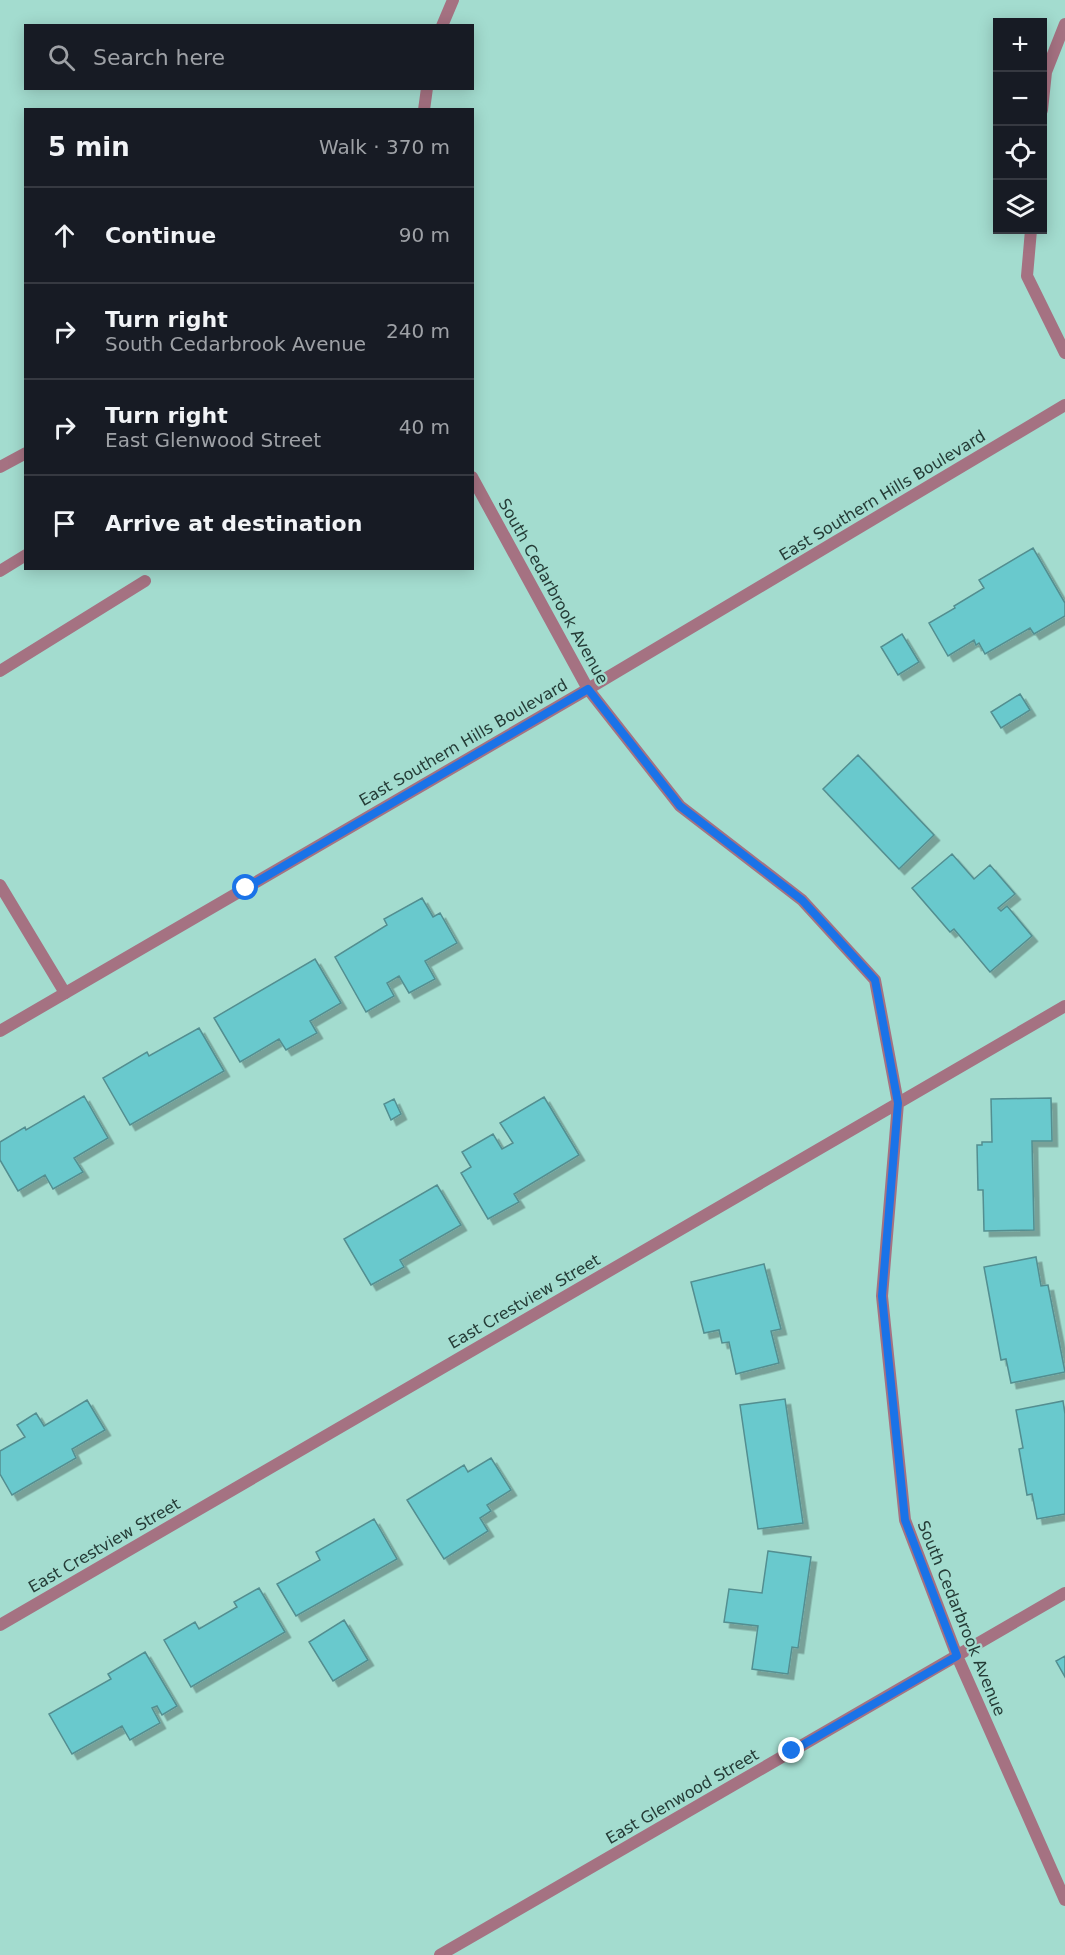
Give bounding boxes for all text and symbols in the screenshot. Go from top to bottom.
map controls [993,18,1047,234]
button: + [993,18,1047,72]
search box [24,24,474,90]
icon: search [45,41,78,74]
text: Search here [93,45,225,70]
button: − [993,72,1047,126]
button: locate [993,126,1047,180]
text: 5 min [48,132,130,162]
text: Walk · 370 m [319,135,450,159]
button: layers [993,180,1047,234]
icon: ahead [48,219,81,252]
text: Continue [105,223,216,248]
text: 90 m [399,223,450,247]
text: Turn right [105,307,228,332]
icon: right [48,315,81,348]
text: 240 m [386,319,450,343]
text: South Cedarbrook Avenue [105,332,366,356]
text: Turn right [105,403,228,428]
icon: right [48,411,81,444]
text: 40 m [399,415,450,439]
street label: East Southern Hills Boulevard [776,426,989,565]
text: East Glenwood Street [105,428,321,452]
street label: South Cedarbrook Avenue [495,495,613,687]
icon: arrive [48,507,81,540]
text: Arrive at destination [105,511,362,536]
street label: East Southern Hills Boulevard [356,675,571,810]
route start [232,874,258,900]
street label: East Crestview Street [445,1250,603,1353]
street label: East Crestview Street [25,1494,183,1597]
street label: South Cedarbrook Avenue [914,1518,1009,1719]
route end [778,1737,804,1763]
street label: East Glenwood Street [603,1745,762,1848]

